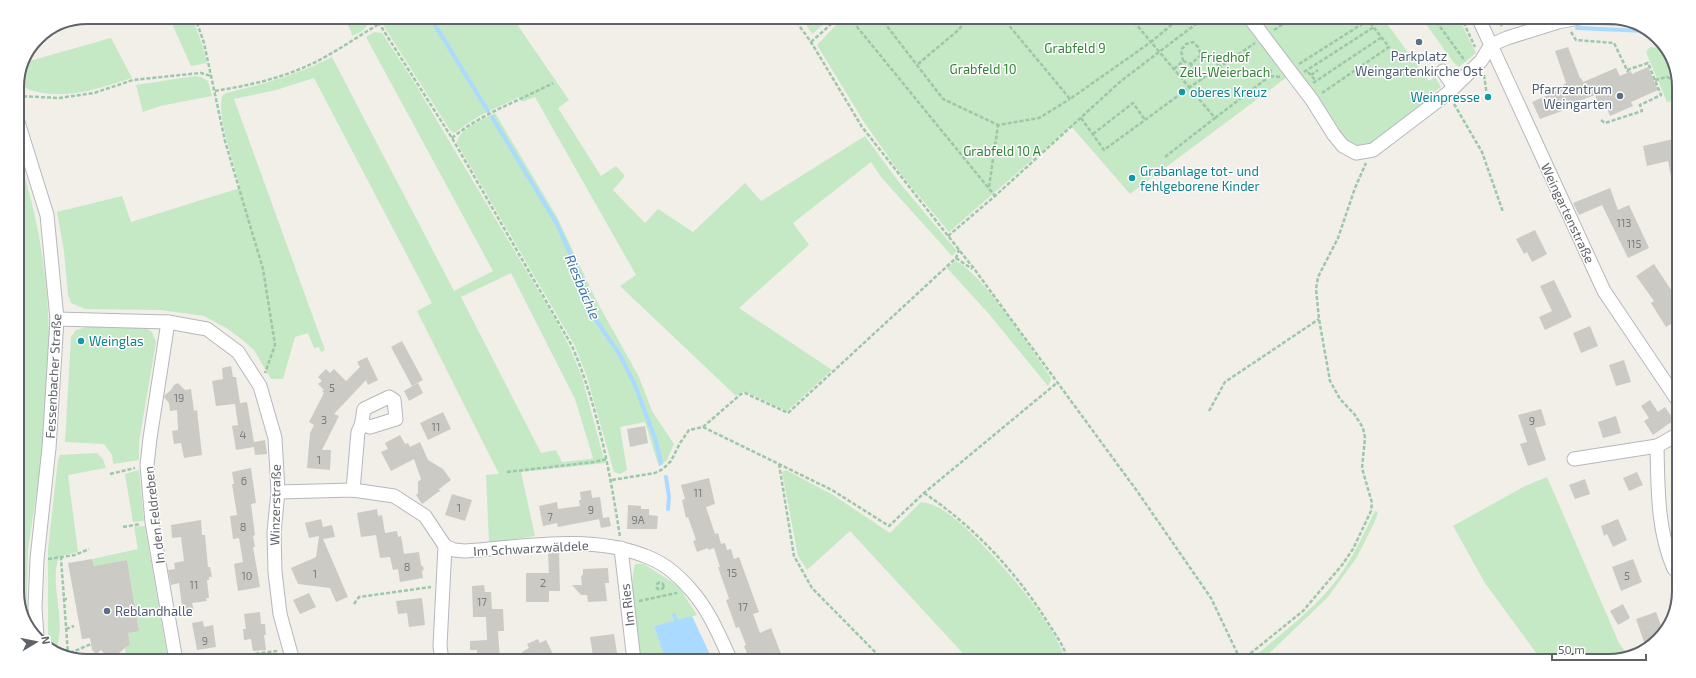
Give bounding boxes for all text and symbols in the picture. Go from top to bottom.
marker: Parkplatz Weingartenkirche Ost [1414,37,1424,47]
park label: Grabfeld 9 [1044,40,1106,56]
place label: Parkplatz Weingartenkirche Ost [1355,48,1483,79]
park label: Friedhof Zell-Weierbach [1180,49,1270,80]
park label: Grabfeld 10 [950,61,1016,77]
place label: Pfarrzentrum Weingarten [1532,81,1612,112]
place label: oberes Kreuz [1190,84,1267,100]
marker: oberes Kreuz [1177,87,1187,97]
place label: Weinpresse [1410,89,1480,105]
marker: Pfarrzentrum Weingarten [1615,91,1625,101]
marker: Weinpresse [1483,92,1493,102]
park label: Grabfeld 10 A [963,143,1041,159]
street label: Weingartenstraße [1538,160,1598,266]
place label: Grabanlage tot- und fehlgeborene Kinder [1140,163,1260,194]
marker: Grabanlage tot- und fehlgeborene Kinder [1127,173,1137,183]
house number: 113 [1617,216,1631,229]
house number: 115 [1627,237,1641,250]
water label: Riesbächle [562,252,605,323]
street label: Fessenbacher Straße [42,313,64,439]
place label: Weinglas [89,333,144,349]
marker: Weinglas [76,336,86,346]
house number: 5 [329,381,335,394]
house number: 19 [174,391,184,404]
house number: 3 [321,413,327,426]
house number: 9 [1529,414,1535,427]
house number: 11 [432,420,440,433]
house number: 4 [240,428,247,441]
house number: 1 [317,453,321,466]
street label: Winzerstraße [266,464,284,546]
street label: In den Feldreben [140,465,168,565]
house number: 6 [241,474,247,487]
house number: 11 [694,486,702,499]
house number: 1 [457,501,461,514]
house number: 9 [588,503,594,516]
house number: 7 [547,510,553,523]
house number: 9A [631,513,645,526]
house number: 8 [240,520,246,533]
street label: Im Schwarzwäldele [473,537,589,559]
house number: 8 [404,560,410,573]
house number: 15 [727,566,737,579]
house number: 1 [313,567,317,580]
house number: 10 [241,569,253,582]
house number: 5 [1624,569,1630,582]
house number: 2 [540,576,546,589]
house number: 11 [190,578,198,591]
street label: Im Ries [616,583,638,627]
house number: 17 [477,595,487,608]
house number: 17 [738,600,748,613]
place label: Reblandhalle [115,603,193,619]
marker: Reblandhalle [102,606,112,616]
north arrow [16,622,56,662]
house number: 9 [202,634,208,647]
text: N [39,635,53,645]
scale bar [1552,636,1646,662]
text: 50 m [1558,642,1585,656]

